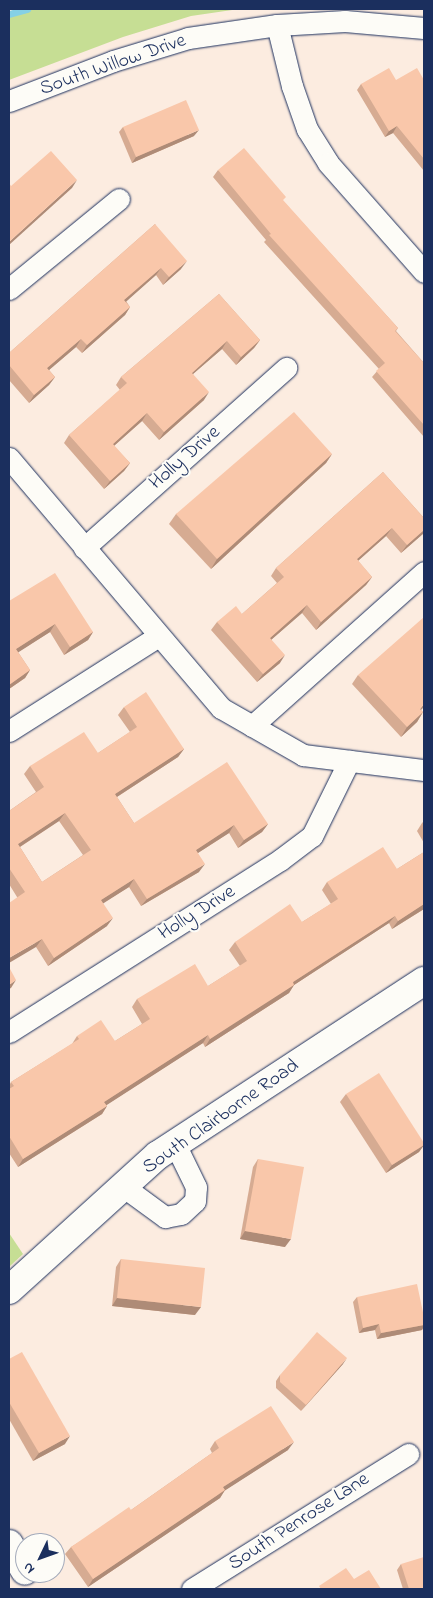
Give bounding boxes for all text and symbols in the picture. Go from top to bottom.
street label: South Willow Drive [37,29,189,101]
street label: Holly Drive [145,421,225,495]
street label: Holly Drive [154,880,240,946]
street label: South Clairborne Road [138,1054,304,1180]
street label: South Penrose Lane [224,1468,374,1576]
north arrow [15,1533,65,1583]
text: N [18,1557,40,1578]

